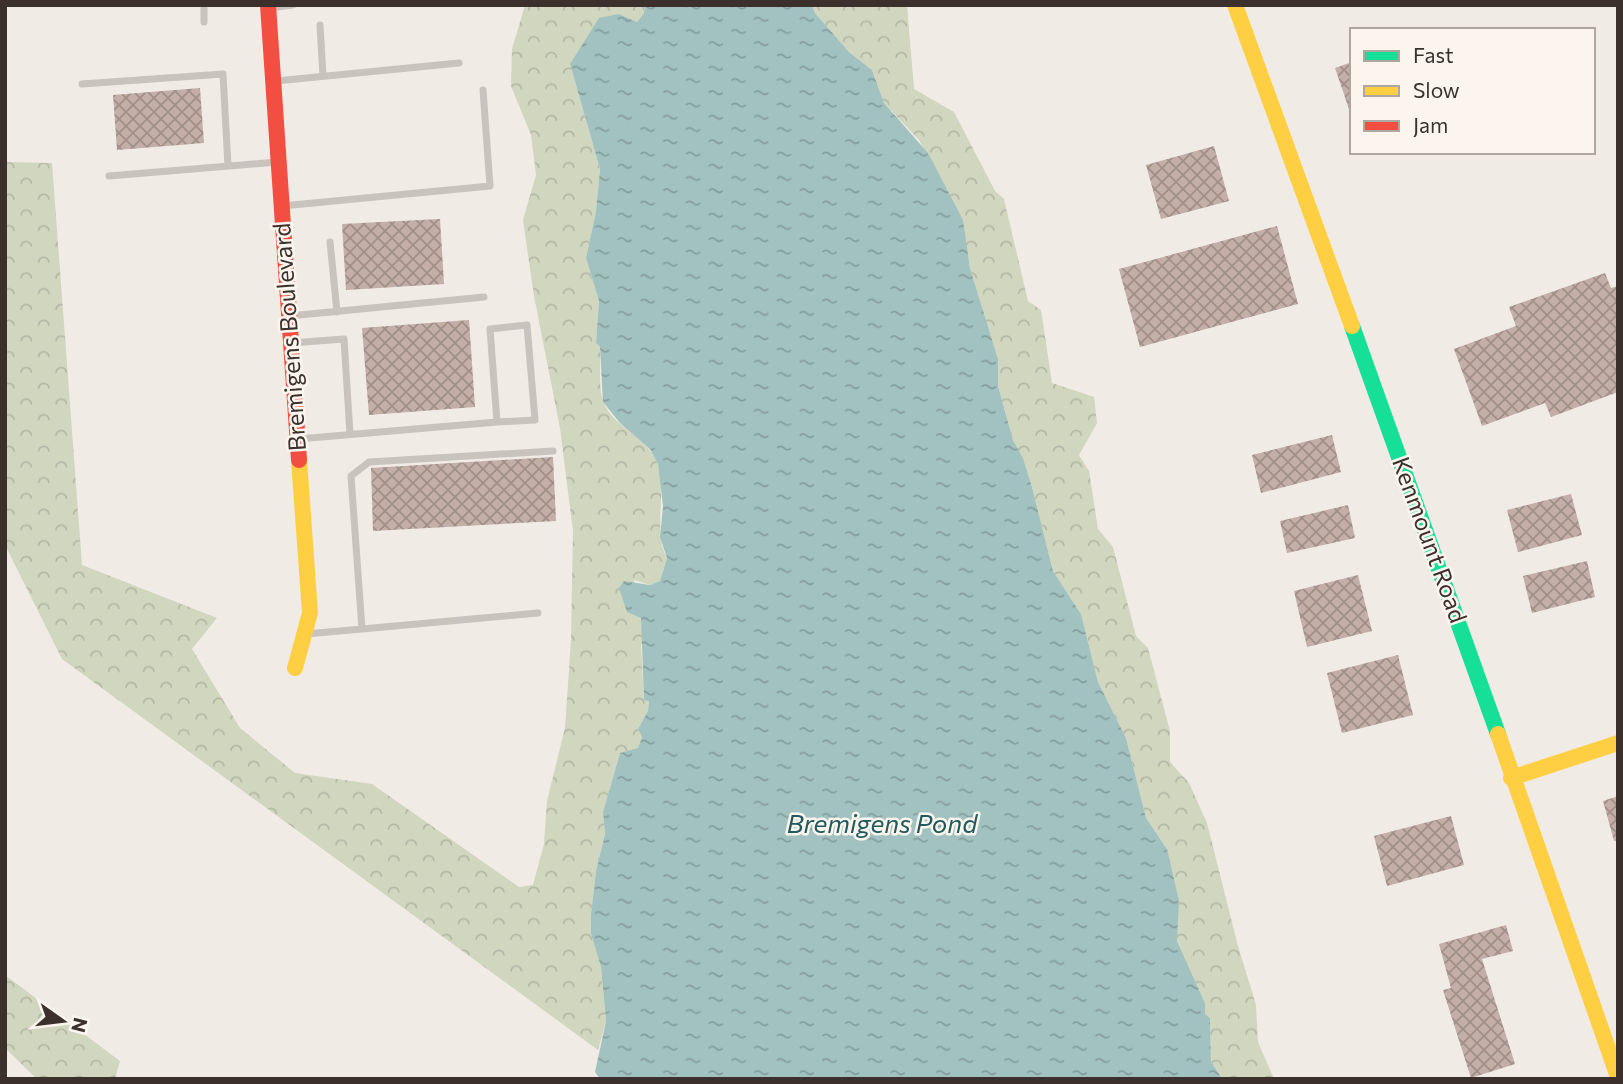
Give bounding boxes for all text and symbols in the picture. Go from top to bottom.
legend [1350,28,1595,154]
text: Fast [1413,42,1454,67]
text: Slow [1413,77,1460,102]
text: Jam [1413,112,1448,137]
street label: Bremigens Boulevard [266,222,311,452]
street label: Kenmount Road [1387,452,1474,626]
water label: Bremigens Pond [787,807,978,838]
north arrow [28,986,98,1056]
text: N [67,1016,93,1035]

